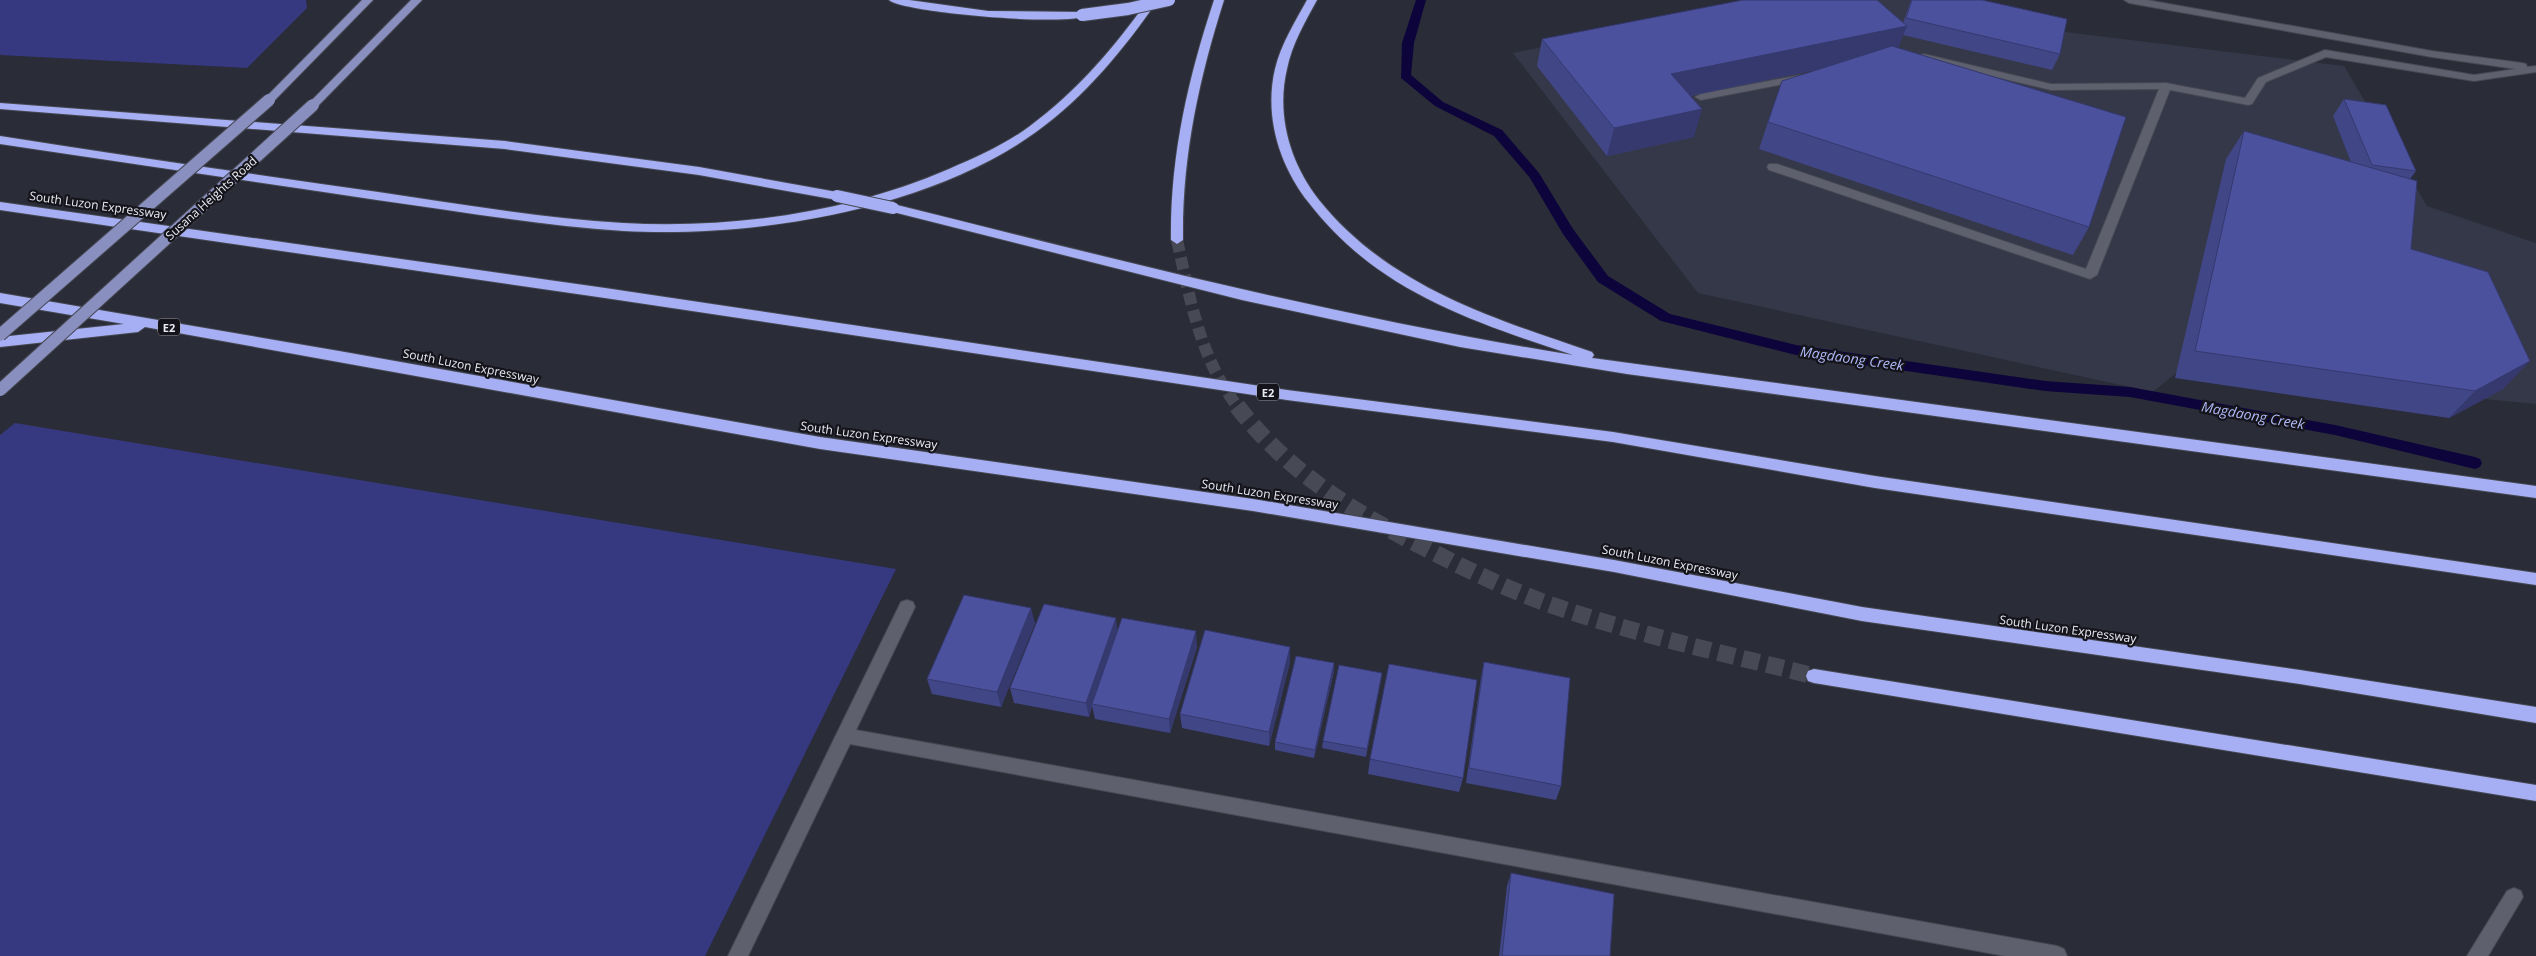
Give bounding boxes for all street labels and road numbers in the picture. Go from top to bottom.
street label: Susana Heights Road [162,152,260,244]
street label: South Luzon Expressway [28,187,169,223]
road number: E2 [158,318,180,336]
street label: South Luzon Expressway [402,344,541,388]
road number: E2 [1257,384,1279,401]
street label: South Luzon Expressway [799,417,940,453]
street label: South Luzon Expressway [1200,475,1341,513]
street label: South Luzon Expressway [1601,540,1740,584]
street label: South Luzon Expressway [1998,611,2139,647]

